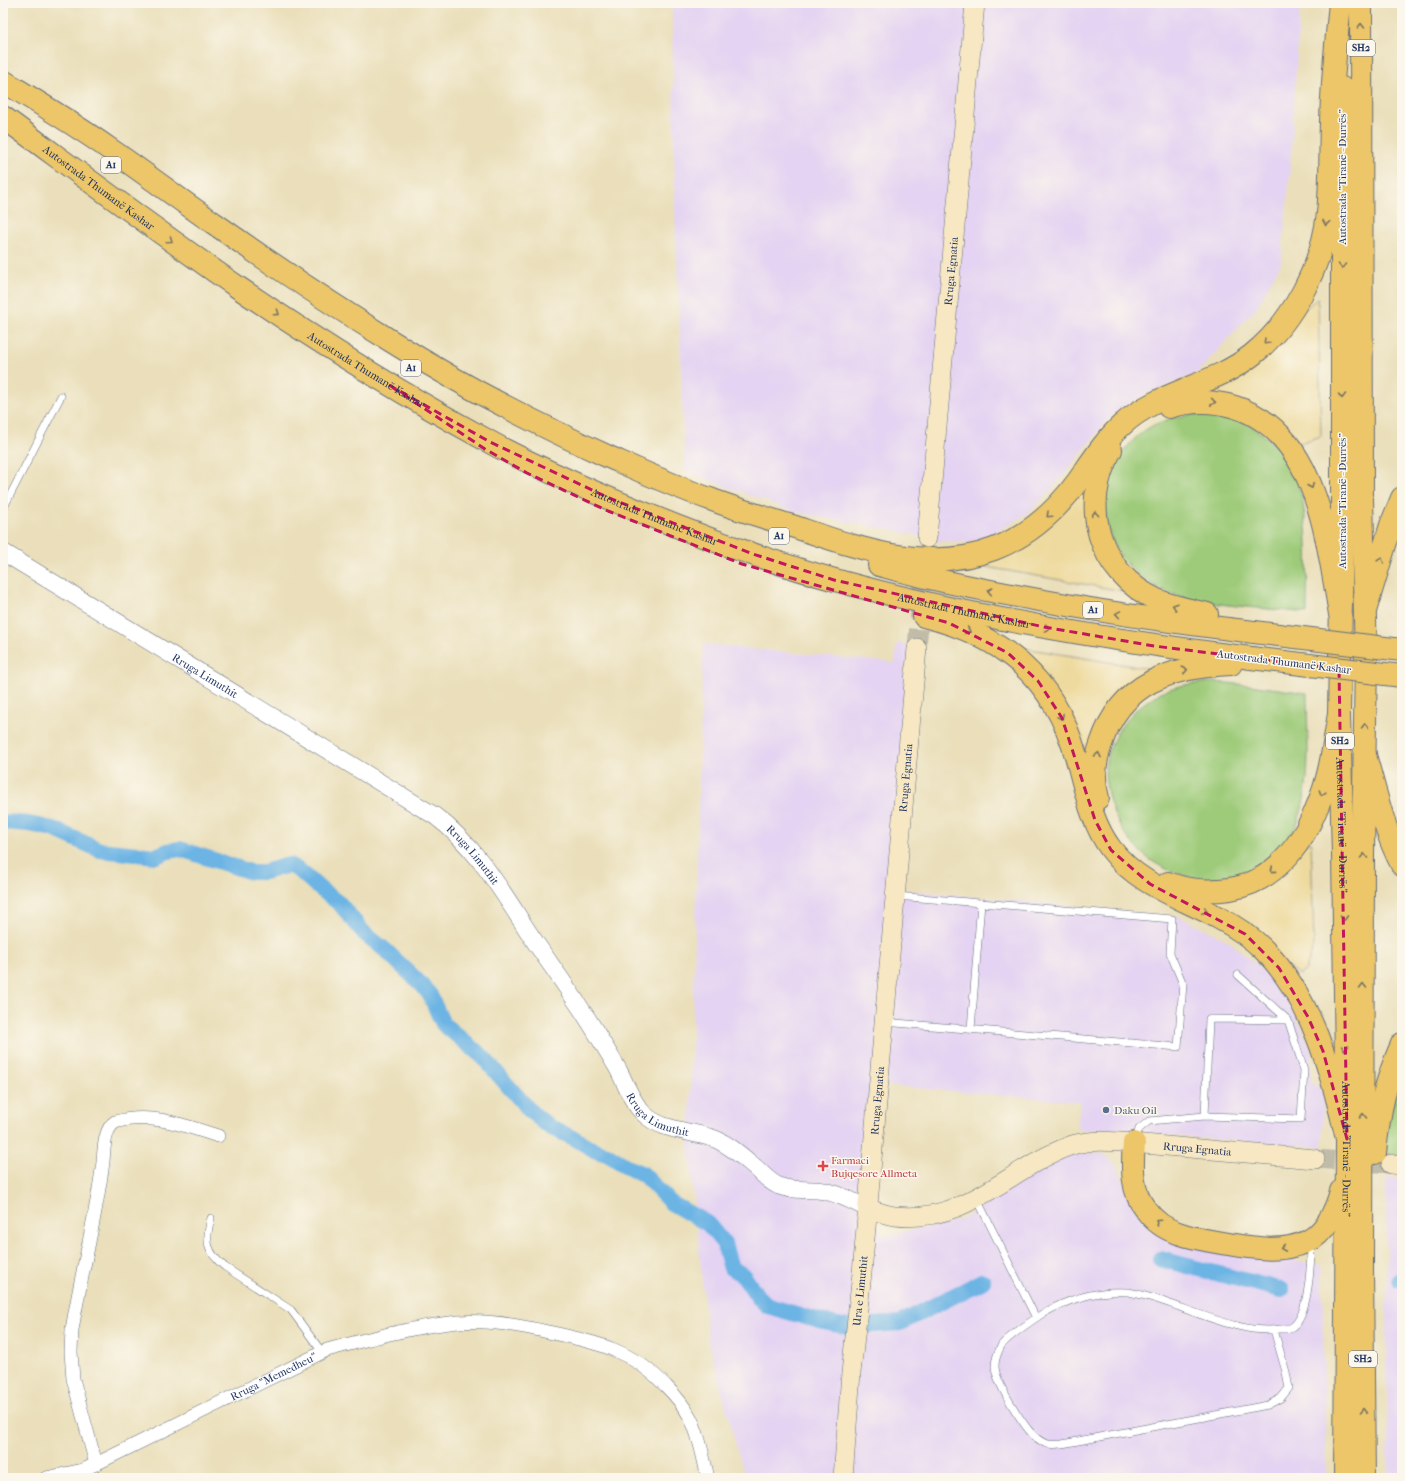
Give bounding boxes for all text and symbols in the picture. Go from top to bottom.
one-way arrow [1357,23,1365,29]
road number: SH2 [1347,40,1375,56]
street label: Autostrada "Tiranë - Durrës" [1336,109,1349,246]
street label: Autostrada Thumanë Kashar [40,142,158,233]
road number: A1 [101,157,121,173]
one-way arrow [1323,220,1331,226]
one-way arrow [166,235,173,242]
street label: Rruga Egnatia [941,235,961,306]
one-way arrow [1338,263,1346,269]
one-way arrow [273,308,280,316]
street label: Autostrada Thumanë Kashar [305,328,428,411]
one-way arrow [1263,337,1271,345]
road number: A1 [401,360,421,376]
one-way arrow [1338,393,1346,399]
one-way arrow [1210,397,1216,406]
street label: Autostrada "Tiranë - Durrës" [1336,433,1349,570]
one-way arrow [1306,481,1314,489]
street label: Autostrada Thumanë Kashar [588,485,720,548]
one-way arrow [1046,510,1053,517]
one-way arrow [1091,511,1100,517]
road number: A1 [769,528,789,544]
one-way arrow [1376,557,1385,564]
one-way arrow [987,587,993,595]
street label: Autostrada Thumanë Kashar [895,590,1032,631]
road number: A1 [1083,602,1103,618]
one-way arrow [1172,602,1179,611]
one-way arrow [1115,610,1121,619]
one-way arrow [1044,623,1050,632]
one-way arrow [963,626,971,634]
street label: Autostrada Thumanë Kashar [1215,647,1352,677]
street label: Rruga Limuthit [170,651,241,701]
one-way arrow [1182,666,1189,675]
one-way arrow [1056,712,1064,720]
one-way arrow [1361,723,1369,729]
road number: SH2 [1326,733,1354,749]
street label: Rruga Egnatia [896,742,915,813]
one-way arrow [1093,751,1101,758]
street label: Autostrada "Tiranë - Durrës" [1334,756,1350,893]
one-way arrow [1318,790,1327,797]
street label: Rruga Limuthit [444,822,502,887]
one-way arrow [1359,853,1368,859]
one-way arrow [1270,866,1278,873]
one-way arrow [1200,906,1208,914]
one-way arrow [1340,915,1348,921]
one-way arrow [1359,983,1367,989]
one-way arrow [1341,1045,1349,1051]
street label: Rruga Egnatia [868,1065,887,1135]
street label: Autostrada "Tiranë - Durrës" [1340,1080,1354,1217]
street label: Rruga Limuthit [624,1090,690,1139]
place label: Daku Oil [1114,1104,1157,1117]
marker: Daku Oil [1101,1105,1111,1115]
one-way arrow [1359,1113,1367,1119]
street label: Rruga Egnatia [1163,1139,1233,1158]
place label: Farmaci Bujqesore Allmeta [831,1154,918,1180]
marker: Farmaci Bujqesore Allmeta [818,1161,828,1171]
one-way arrow [1155,1220,1162,1227]
one-way arrow [1280,1243,1286,1252]
street label: Ura e Limuthit [850,1255,870,1327]
street label: Rruga "Memedheu" [228,1350,319,1403]
road number: SH2 [1349,1351,1377,1367]
one-way arrow [1360,1408,1368,1414]

